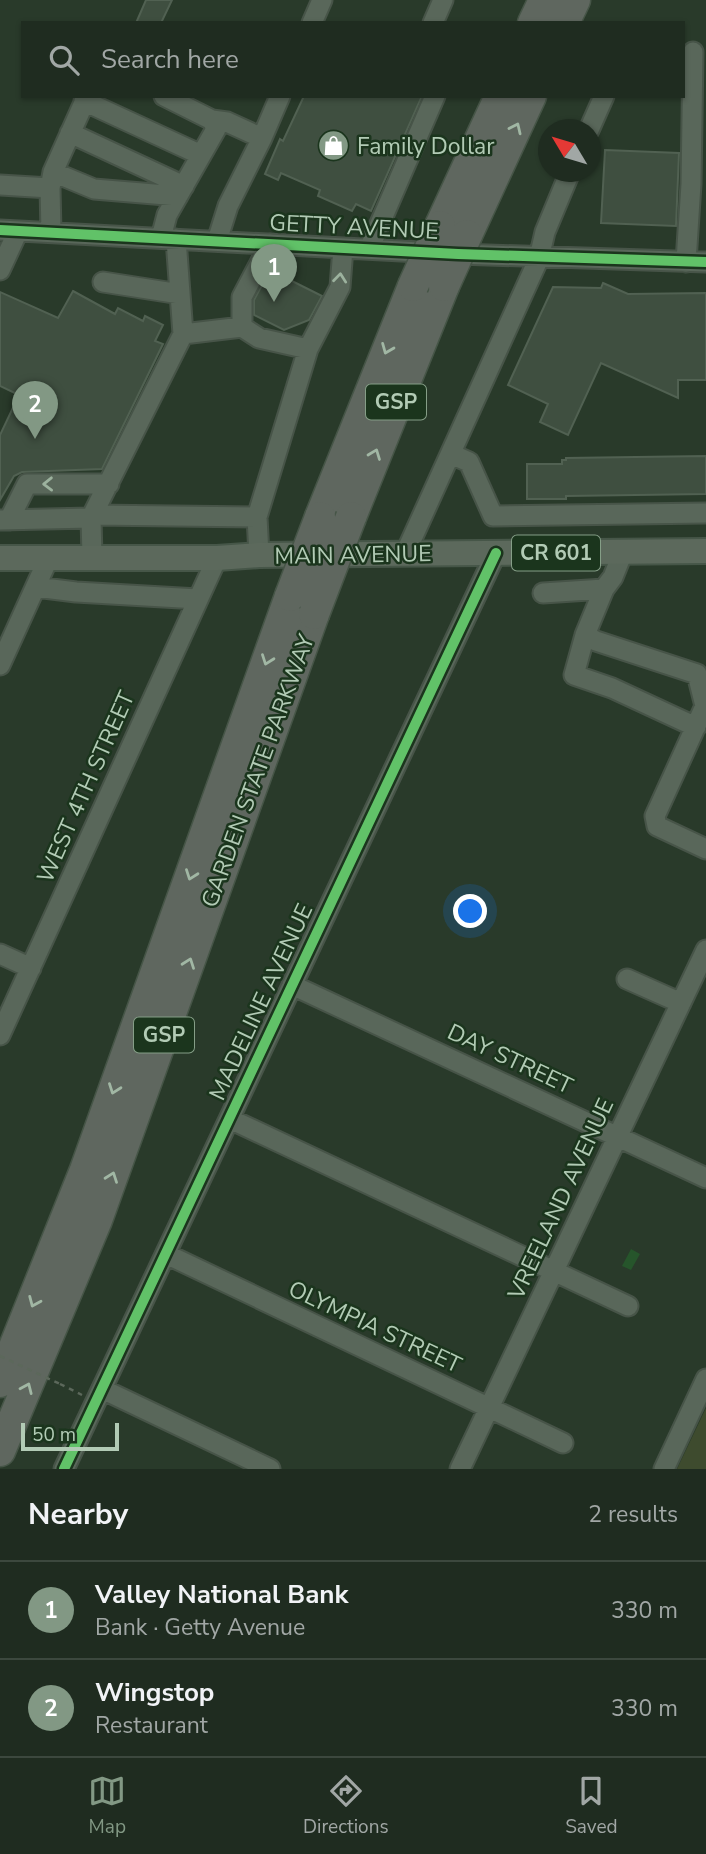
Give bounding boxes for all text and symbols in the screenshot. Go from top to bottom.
search box [21,21,685,98]
icon: search [45,41,83,79]
text: Search here [101,42,239,77]
north arrow [538,119,601,182]
one-way arrow [508,123,522,135]
shop icon: Family Dollar [317,129,351,163]
place label: Family Dollar [357,131,495,162]
street label: GETTY AVENUE [269,207,439,247]
pin: 1 [251,244,297,302]
one-way arrow [333,272,348,284]
one-way arrow [382,343,396,355]
pin: 2 [12,381,58,439]
road number: GSP [366,384,426,420]
one-way arrow [367,448,381,460]
one-way arrow [42,476,53,492]
road number: CR 601 [512,536,600,570]
street label: MAIN AVENUE [274,538,432,572]
street label: GARDEN STATE PARKWAY [194,630,322,912]
one-way arrow [261,654,275,666]
street label: WEST 4TH STREET [30,686,142,888]
one-way arrow [185,868,199,880]
your location [453,894,487,928]
street label: MADELINE AVENUE [202,899,320,1105]
one-way arrow [181,958,195,970]
street label: DAY STREET [442,1016,578,1102]
road number: GSP [134,1018,194,1052]
one-way arrow [108,1082,122,1094]
street label: VREELAND AVENUE [500,1093,621,1306]
one-way arrow [104,1172,118,1184]
street label: OLYMPIA STREET [283,1273,467,1381]
one-way arrow [28,1294,42,1307]
one-way arrow [19,1383,33,1395]
scale bar [21,1420,119,1452]
text: 50 m [32,1422,76,1448]
text: Nearby [28,1494,128,1535]
text: 2 results [588,1499,678,1530]
text: Valley National Bank [95,1577,349,1612]
text: 1 [44,1595,58,1626]
text: 330 m [611,1595,678,1626]
text: Bank · Getty Avenue [95,1612,305,1643]
text: Wingstop [95,1675,214,1710]
text: 2 [44,1693,58,1724]
text: 330 m [611,1693,678,1724]
text: Restaurant [95,1710,208,1741]
tab: Map [88,1772,126,1840]
tab: Directions [303,1772,389,1840]
tab: Saved [565,1772,618,1840]

